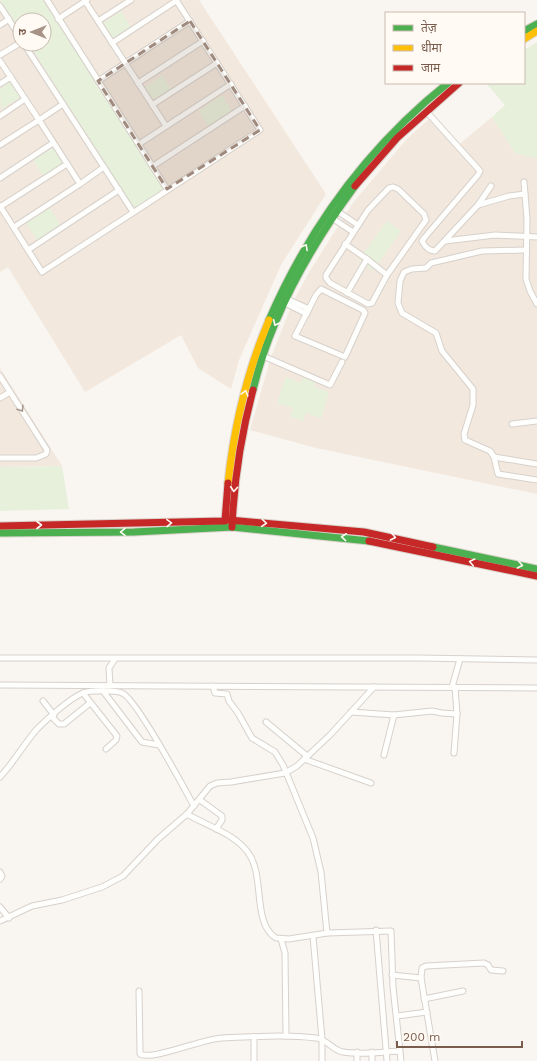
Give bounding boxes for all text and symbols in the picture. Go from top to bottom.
north arrow [12,12,52,52]
legend [385,12,525,84]
text: तेज़ [421,20,438,35]
text: उ [16,28,29,35]
text: धीमा [421,40,443,55]
text: जाम [421,61,441,75]
one-way arrow [301,244,308,251]
one-way arrow [273,318,281,326]
one-way arrow [241,389,249,396]
one-way arrow [16,405,24,412]
one-way arrow [230,486,239,492]
one-way arrow [166,519,172,527]
one-way arrow [261,519,267,528]
one-way arrow [36,521,42,529]
one-way arrow [120,528,126,536]
one-way arrow [341,533,347,542]
one-way arrow [390,533,396,541]
one-way arrow [468,558,475,566]
one-way arrow [517,561,523,569]
scale bar [397,1023,522,1049]
text: 200 m [403,1030,440,1044]

